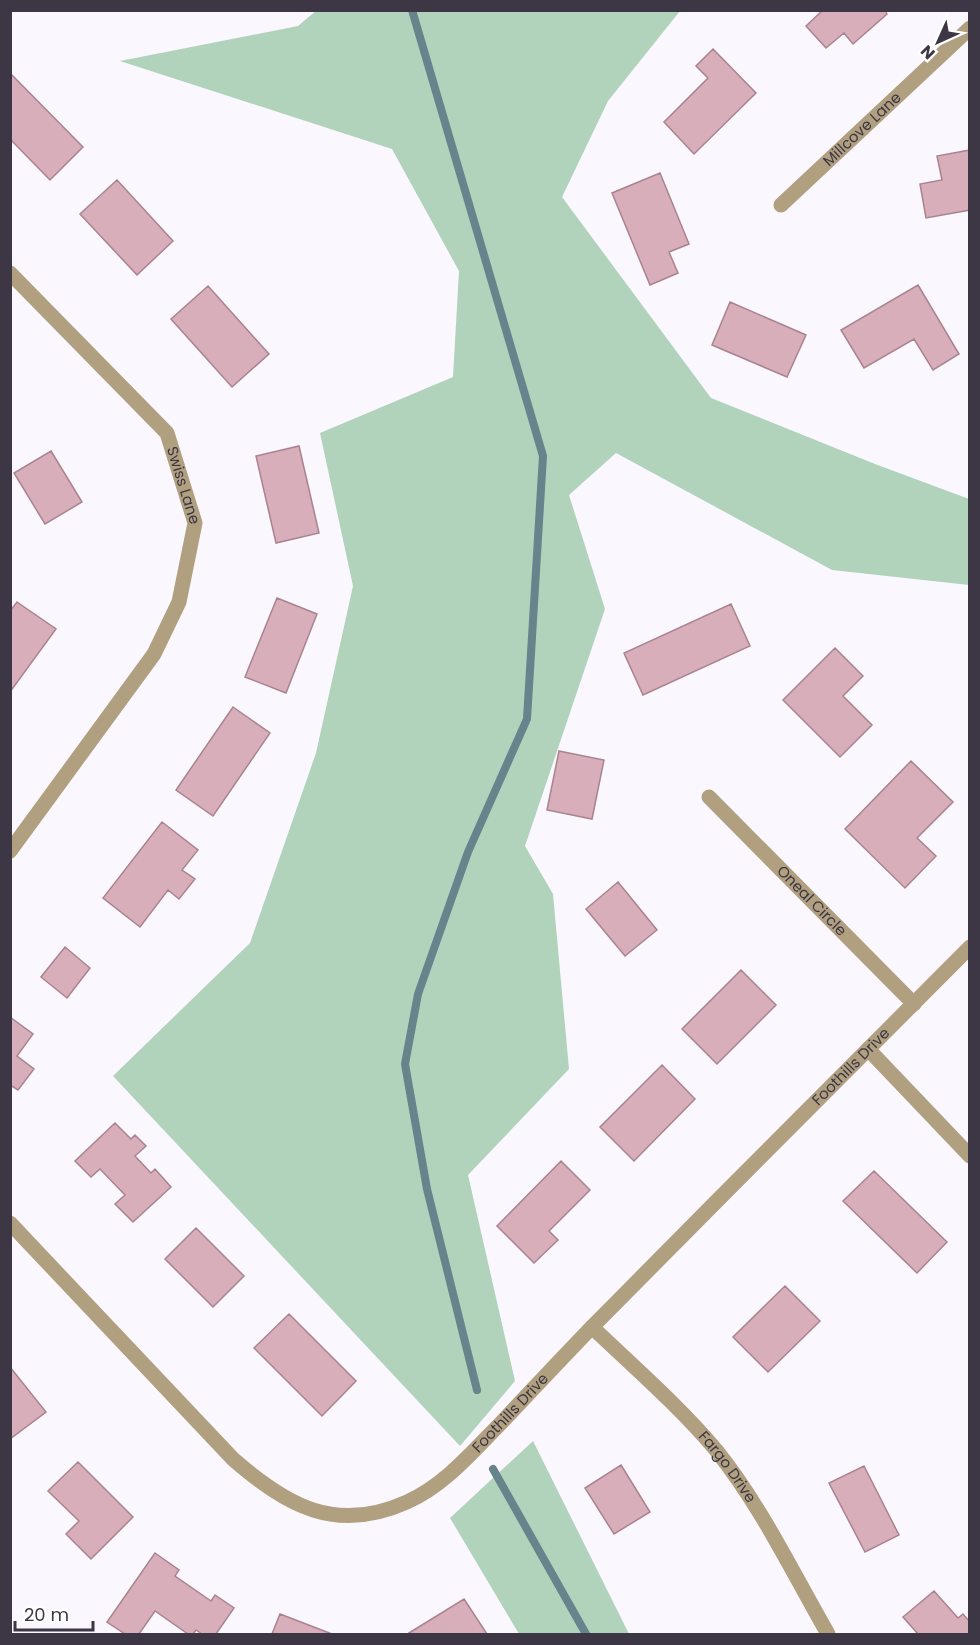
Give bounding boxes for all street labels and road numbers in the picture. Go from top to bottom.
street label: Millcove Lane [818,87,905,171]
street label: Swiss Lane [162,444,206,527]
street label: Oneal Circle [772,860,852,940]
street label: Foothills Drive [807,1023,894,1110]
street label: Foothills Drive [467,1368,553,1457]
street label: Fargo Drive [694,1426,761,1506]

